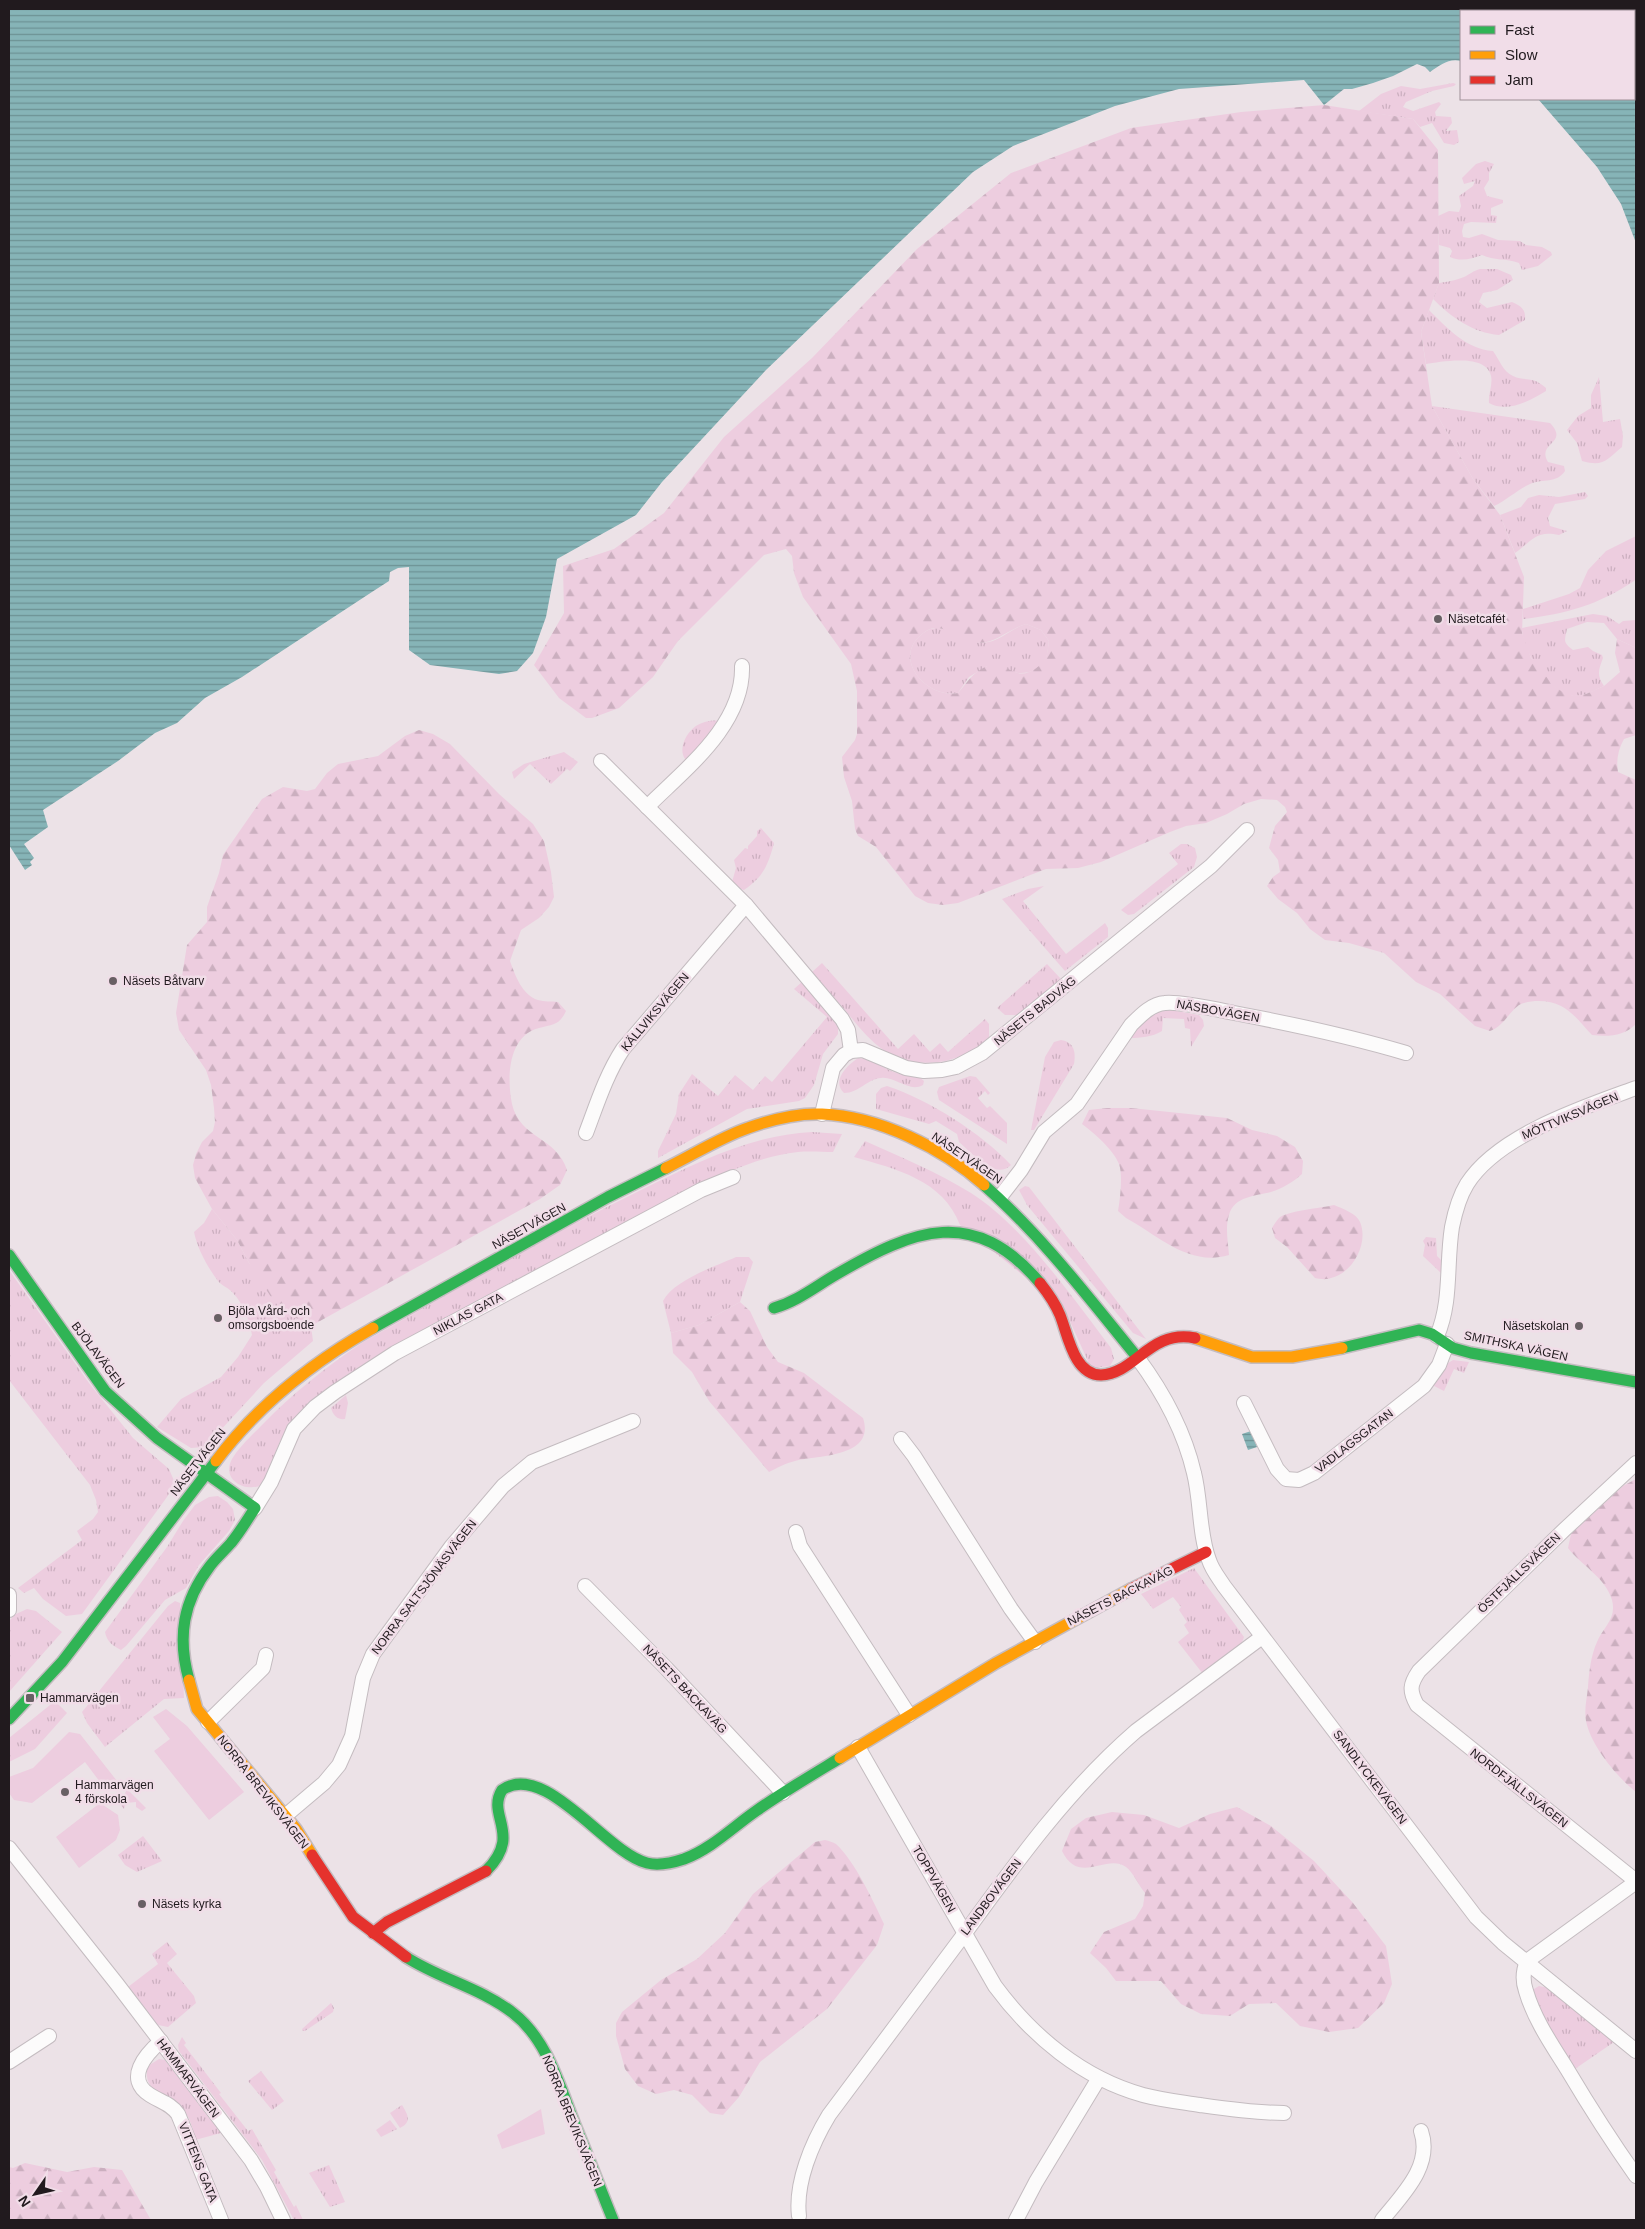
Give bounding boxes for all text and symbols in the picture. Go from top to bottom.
legend [1460,10,1635,100]
text: Fast [1505,21,1535,38]
text: Slow [1505,46,1538,63]
text: Jam [1505,71,1533,88]
place label: Näsetcafét [1448,612,1506,626]
marker: Näsetcafét [1432,613,1444,625]
street label: KÄLLVIKSVÄGEN [618,970,692,1054]
place label: Näsets Båtvarv [123,974,204,988]
street label: NÄSETS BADVÄG [991,974,1079,1048]
marker: Näsets Båtvarv [107,975,119,987]
street label: NÄSBOVÄGEN [1175,997,1261,1025]
street label: MÖTTVIKSVÄGEN [1520,1089,1620,1143]
street label: NÄSETVÄGEN [929,1129,1005,1187]
street label: NÄSETVÄGEN [490,1200,568,1252]
street label: NIKLAS GATA [431,1290,505,1338]
place label: Bjöla Vård- och omsorgsboende [228,1304,314,1332]
marker: Bjöla Vård- och omsorgsboende [212,1312,224,1324]
street label: BJÖLAVÄGEN [69,1319,127,1391]
place label: Näsetskolan [1503,1319,1569,1333]
marker: Näsetskolan [1573,1320,1585,1332]
street label: SMITHSKA VÄGEN [1463,1328,1569,1364]
street label: VADLAGSGATAN [1312,1406,1396,1476]
street label: NÄSETVÄGEN [167,1425,229,1499]
street label: NORRA SALTSJÖNÄSVÄGEN [369,1517,479,1657]
street label: ÖSTFJÄLLSVÄGEN [1475,1530,1563,1616]
street label: NÄSETS BACKAVÄG [1065,1563,1175,1629]
street label: NÄSETS BACKAVÄG [640,1642,730,1736]
place label: Hammarvägen [40,1691,119,1705]
marker: Hammarvägen [24,1692,36,1704]
street label: SANDLYCKEVÄGEN [1330,1727,1410,1827]
street label: NORRA BREVIKSVÄGEN [214,1733,312,1851]
street label: NORDFJÄLLSVÄGEN [1467,1746,1571,1830]
place label: Hammarvägen 4 förskola [75,1778,154,1806]
marker: Hammarvägen 4 förskola [59,1786,71,1798]
street label: TOPPVÄGEN [909,1843,959,1915]
street label: LANDBOVÄGEN [958,1856,1024,1938]
place label: Näsets kyrka [152,1897,222,1911]
marker: Näsets kyrka [136,1898,148,1910]
street label: HAMMARVÄGEN [154,2036,222,2120]
street label: NORRA BREVIKSVÄGEN [539,2053,605,2189]
street label: VITTENS GATA [176,2120,220,2204]
north arrow [10,2169,60,2219]
text: N [15,2193,34,2210]

